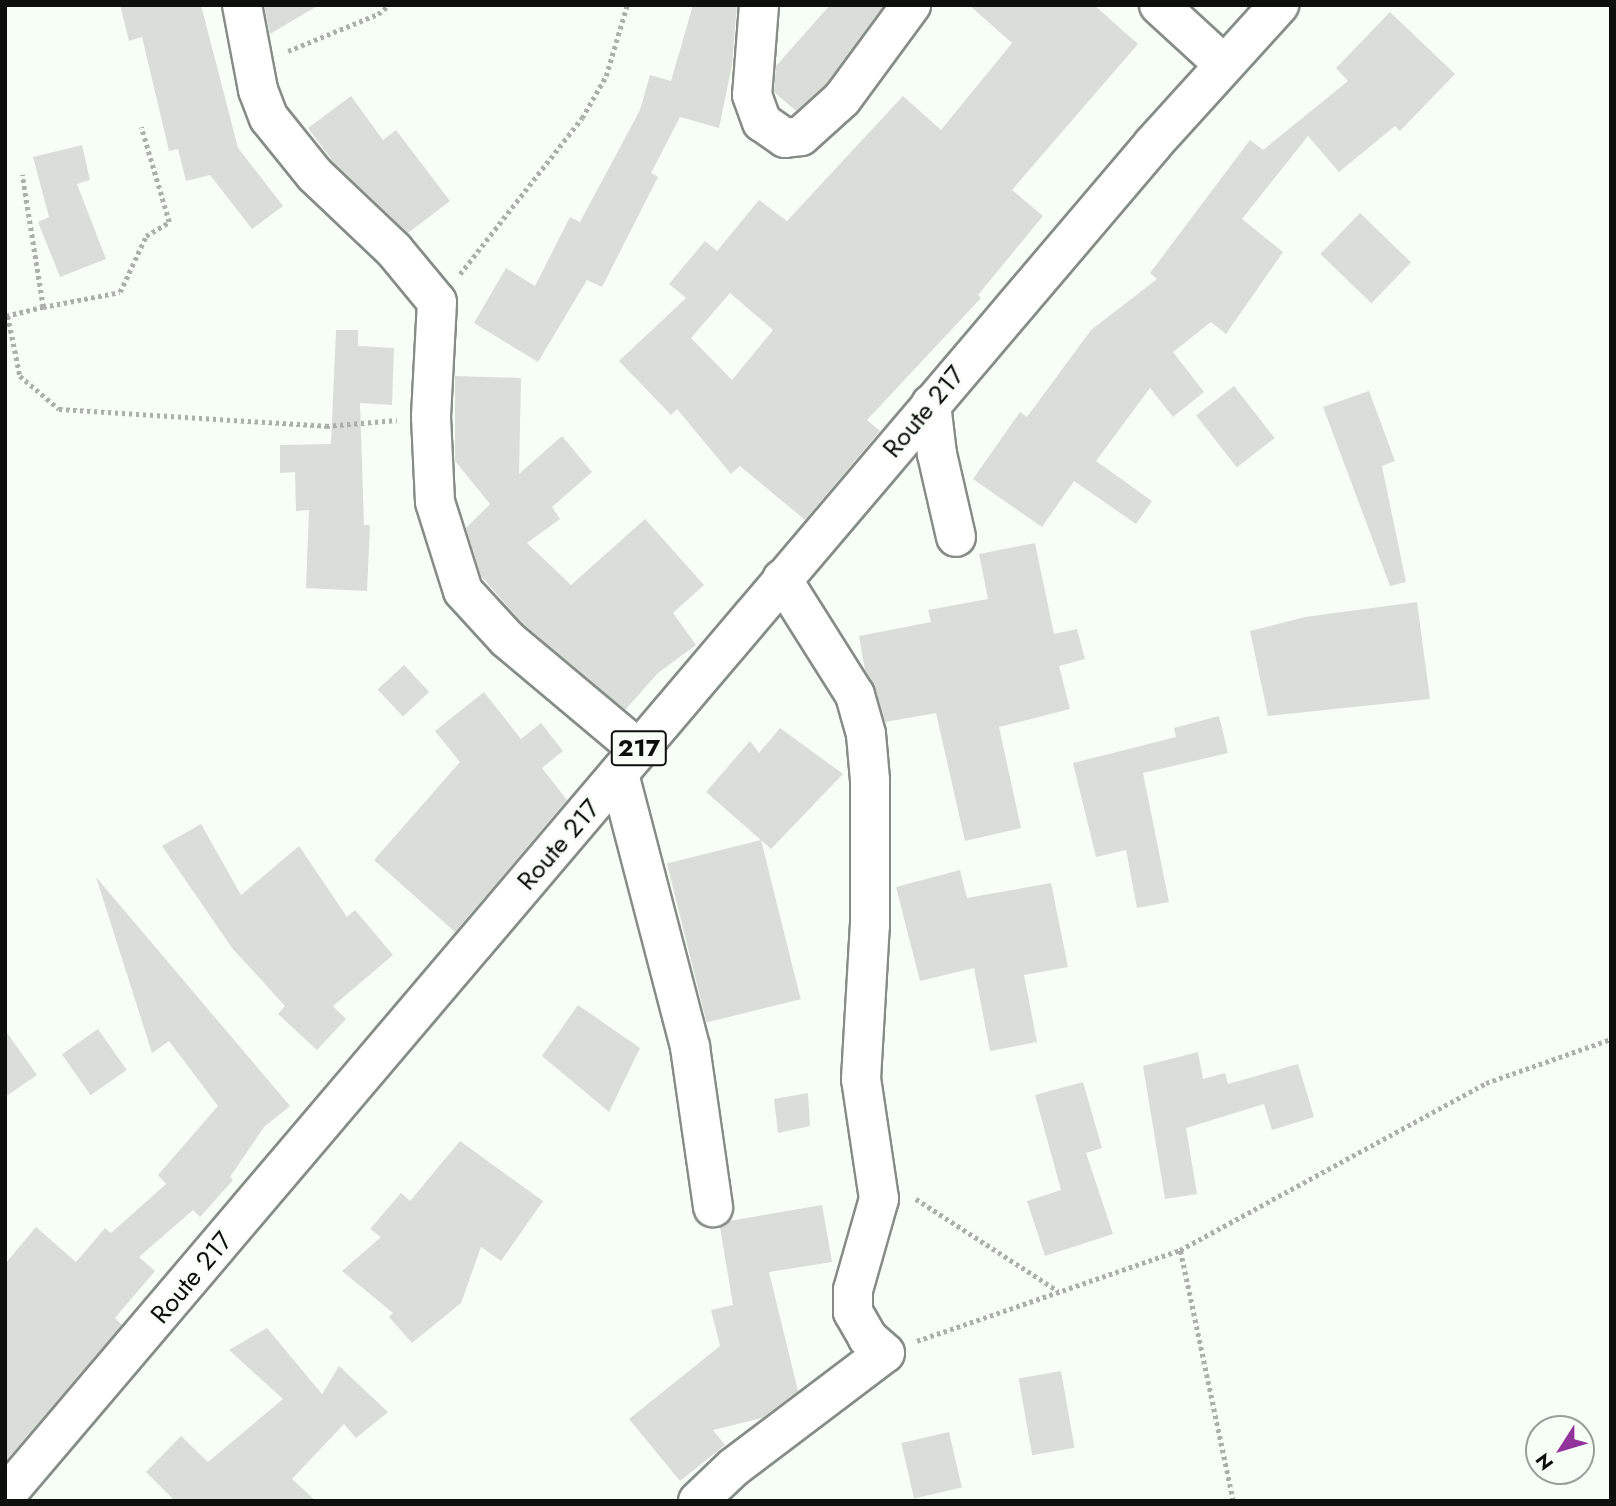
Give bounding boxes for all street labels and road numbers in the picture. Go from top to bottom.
street label: Route 217 [877,360,971,464]
road number: 217 [609,728,669,768]
street label: Route 217 [511,793,607,897]
street label: Route 217 [145,1226,239,1330]

